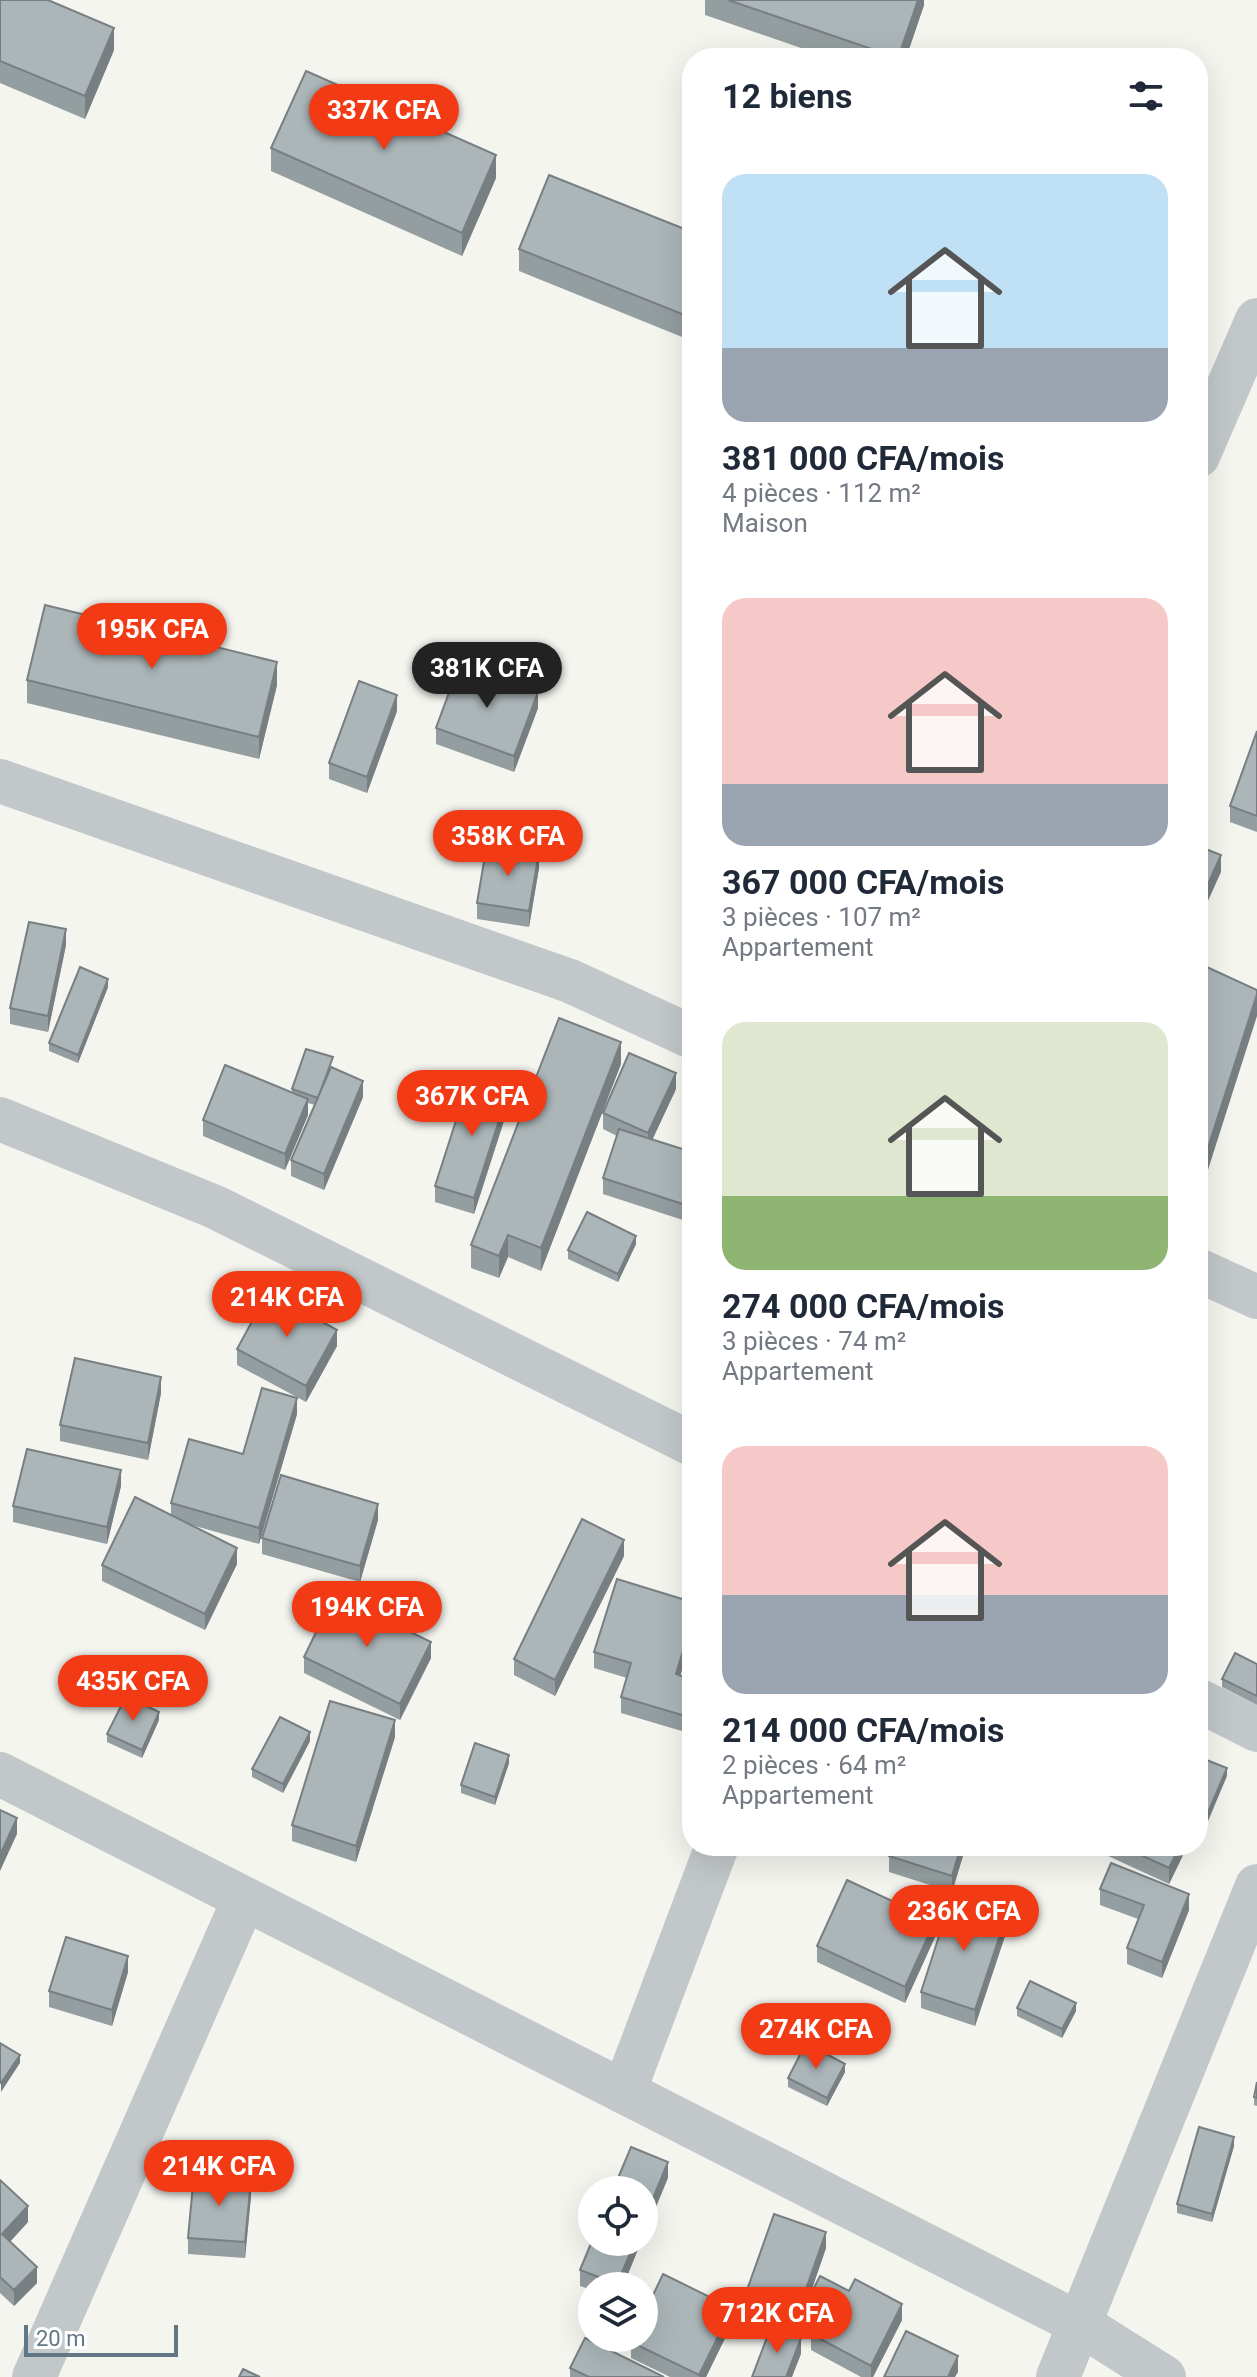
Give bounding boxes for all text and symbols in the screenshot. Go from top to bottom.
icon: filters [1124,74,1168,118]
text: 12 biens [722,76,852,116]
pin: 337K CFA [301,84,467,152]
text: 337K CFA [327,95,441,125]
icon: home [873,226,1017,370]
text: 381 000 CFA/mois [722,438,1004,478]
text: 4 pièces · 112 m² [722,478,921,508]
text: Maison [722,508,808,538]
pin: 195K CFA [69,603,235,671]
text: 195K CFA [95,614,209,644]
pin: 381K CFA [404,642,570,710]
icon: home [873,650,1017,794]
text: 381K CFA [430,653,544,683]
pin: 358K CFA [425,810,591,878]
text: 358K CFA [451,821,565,851]
text: 367 000 CFA/mois [722,862,1004,902]
text: 3 pièces · 107 m² [722,902,921,932]
text: Appartement [722,932,874,962]
pin: 367K CFA [389,1070,555,1138]
icon: home [873,1074,1017,1218]
text: 367K CFA [415,1081,529,1111]
pin: 214K CFA [204,1271,370,1339]
text: 214K CFA [230,1282,344,1312]
text: 274 000 CFA/mois [722,1286,1004,1326]
text: 3 pièces · 74 m² [722,1326,906,1356]
text: Appartement [722,1356,874,1386]
icon: home [873,1498,1017,1642]
pin: 194K CFA [284,1581,450,1649]
text: 194K CFA [310,1592,424,1622]
pin: 435K CFA [50,1655,216,1723]
text: 435K CFA [76,1666,190,1696]
text: 214 000 CFA/mois [722,1710,1004,1750]
text: 2 pièces · 64 m² [722,1750,906,1780]
text: Appartement [722,1780,874,1810]
pin: 236K CFA [881,1885,1047,1953]
text: 236K CFA [907,1896,1021,1926]
pin: 274K CFA [733,2003,899,2071]
text: 274K CFA [759,2014,873,2044]
pin: 214K CFA [136,2140,302,2208]
text: 214K CFA [162,2151,276,2181]
map controls [578,2176,658,2352]
button: locate [578,2176,658,2256]
button: layers [578,2272,658,2352]
pin: 712K CFA [694,2287,860,2355]
text: 712K CFA [720,2298,834,2328]
scale bar [24,2321,178,2357]
text: 20 m [36,2326,85,2351]

